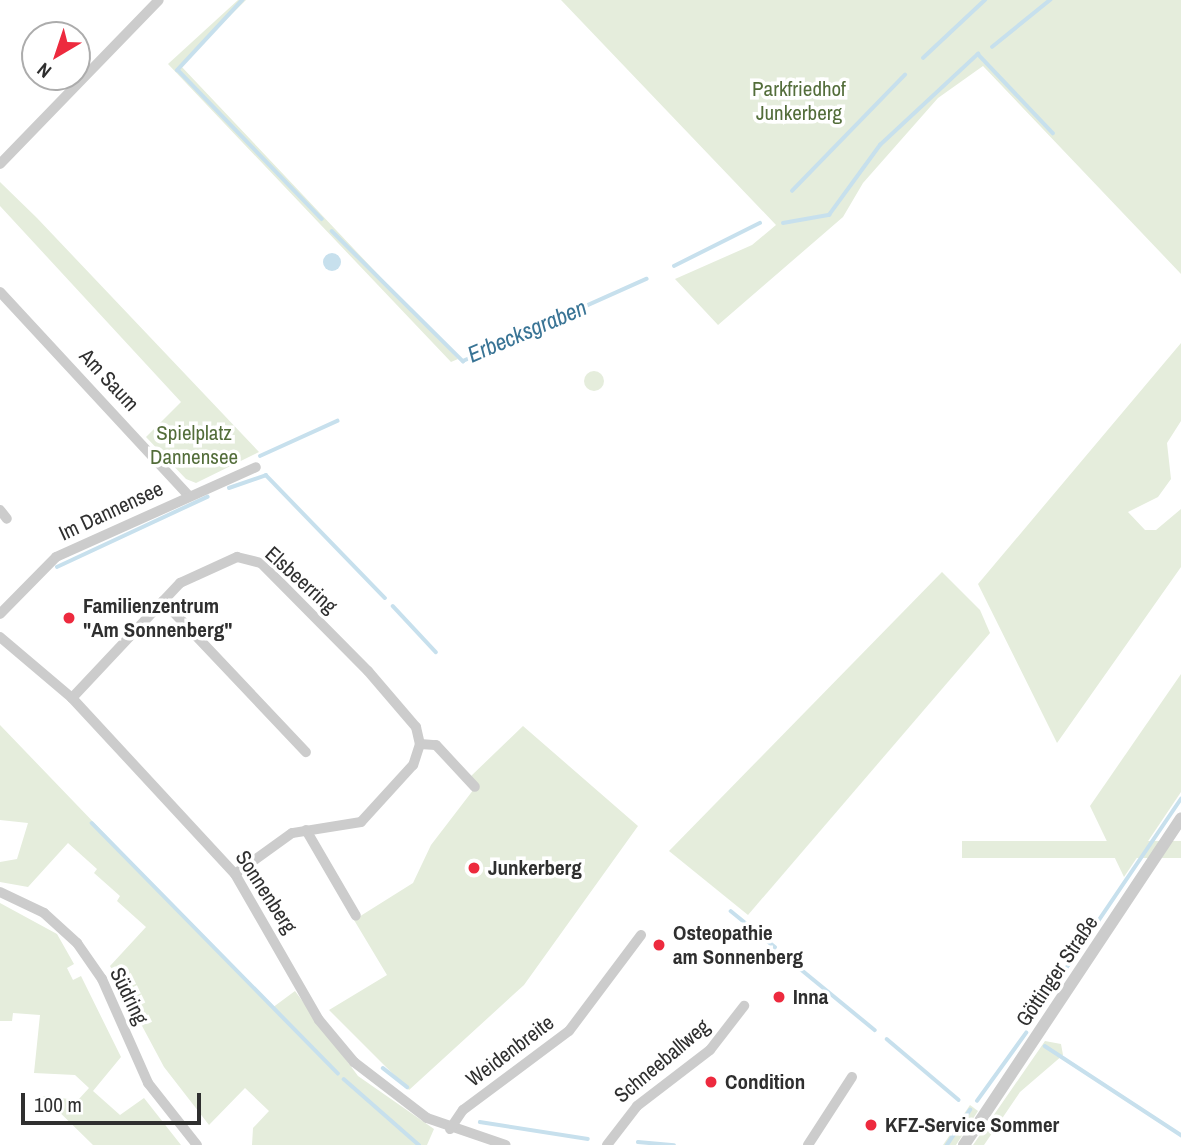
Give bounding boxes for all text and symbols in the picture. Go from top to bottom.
north arrow [21,21,91,91]
text: N [31,57,57,84]
park label: Parkfriedhof Junkerberg [752,76,846,126]
water label: Erbecksgraben [463,294,591,368]
street label: Am Saum [74,344,144,416]
park label: Spielplatz Dannensee [150,420,238,470]
street label: Im Dannensee [55,476,167,546]
street label: Elsbeerring [260,541,342,619]
place label: Familienzentrum "Am Sonnenberg" [83,593,232,643]
marker: Familienzentrum "Am Sonnenberg" [61,610,77,626]
street label: Sonnenberg [230,846,302,938]
place label: Junkerberg [488,855,582,881]
marker: Junkerberg [466,860,482,876]
street label: Göttinger Straße [1011,911,1103,1031]
place label: Osteopathie am Sonnenberg [673,920,803,970]
marker: Osteopathie am Sonnenberg [651,937,667,953]
street label: Südring [104,963,154,1029]
place label: Inna [793,984,828,1010]
marker: Inna [771,989,787,1005]
street label: Weidenbreite [461,1010,559,1092]
street label: Schneeballweg [609,1014,715,1108]
place label: Condition [725,1069,805,1095]
marker: Condition [703,1074,719,1090]
scale bar [24,1078,205,1122]
text: 100 m [34,1090,82,1119]
place label: KFZ-Service Sommer [885,1112,1059,1138]
marker: KFZ-Service Sommer [863,1117,879,1133]

